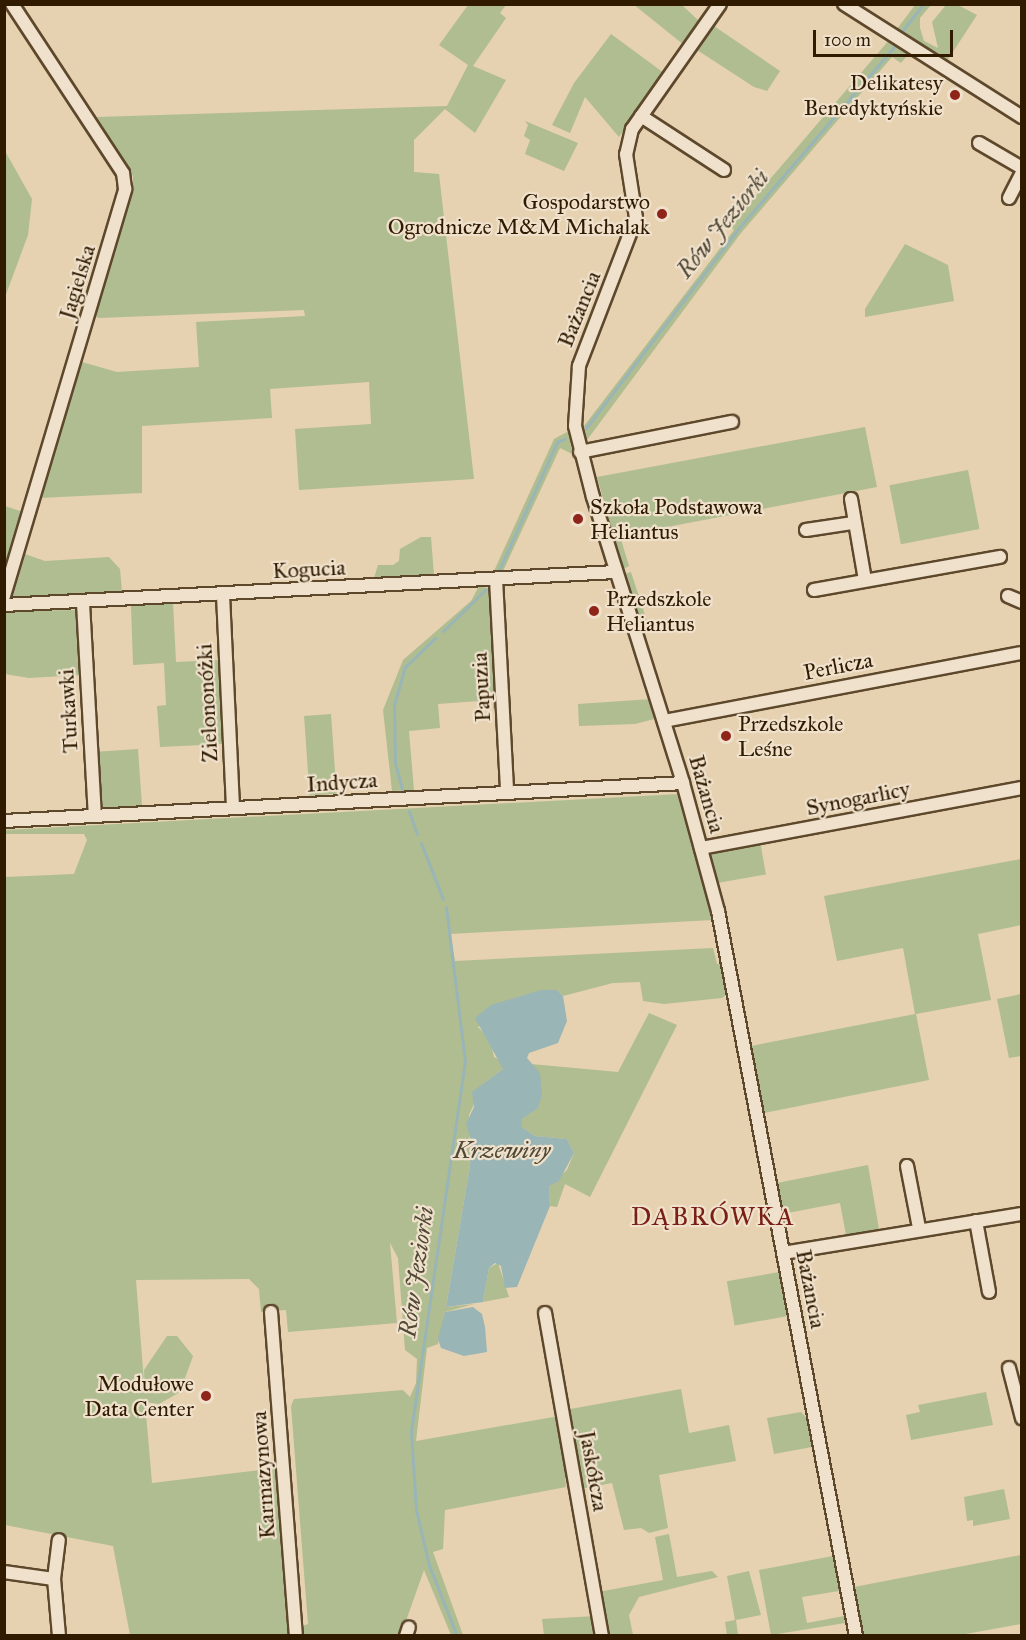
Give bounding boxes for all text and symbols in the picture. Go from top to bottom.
scale bar [816,18,956,56]
text: 100 m [824,29,871,51]
place label: Delikatesy Benedyktyńskie [804,69,943,120]
marker: Delikatesy Benedyktyńskie [948,88,962,102]
water label: Rów Jeziorki [670,164,776,284]
place label: Gospodarstwo Ogrodnicze M&M Michalak [388,188,650,240]
marker: Gospodarstwo Ogrodnicze M&M Michalak [655,207,669,221]
street label: Jagielska [53,242,101,322]
street label: Bażancia [552,267,606,351]
place label: Szkoła Podstawowa Heliantus [590,493,762,544]
marker: Szkoła Podstawowa Heliantus [571,512,585,526]
street label: Kogucia [272,554,346,584]
place label: Przedszkole Heliantus [606,585,711,636]
marker: Przedszkole Heliantus [587,604,601,618]
street label: Zielononóżki [191,643,223,763]
street label: Perlicza [801,646,875,686]
street label: Papuzia [466,651,496,723]
street label: Turkawki [53,668,83,754]
place label: Przedszkole Leśne [738,710,843,762]
marker: Przedszkole Leśne [719,729,733,743]
street label: Bażancia [683,752,731,836]
street label: Indycza [306,766,378,798]
street label: Synogarlicy [804,775,912,821]
water label: Krzewiny [453,1137,551,1165]
district label: DĄBRÓWKA [631,1201,795,1233]
water label: Rów Jeziorki [394,1205,440,1339]
street label: Bażancia [790,1247,832,1331]
place label: Modułowe Data Center [84,1370,194,1422]
marker: Modułowe Data Center [199,1389,213,1403]
street label: Karmazynowa [245,1410,281,1540]
street label: Jaskółcza [574,1429,614,1513]

